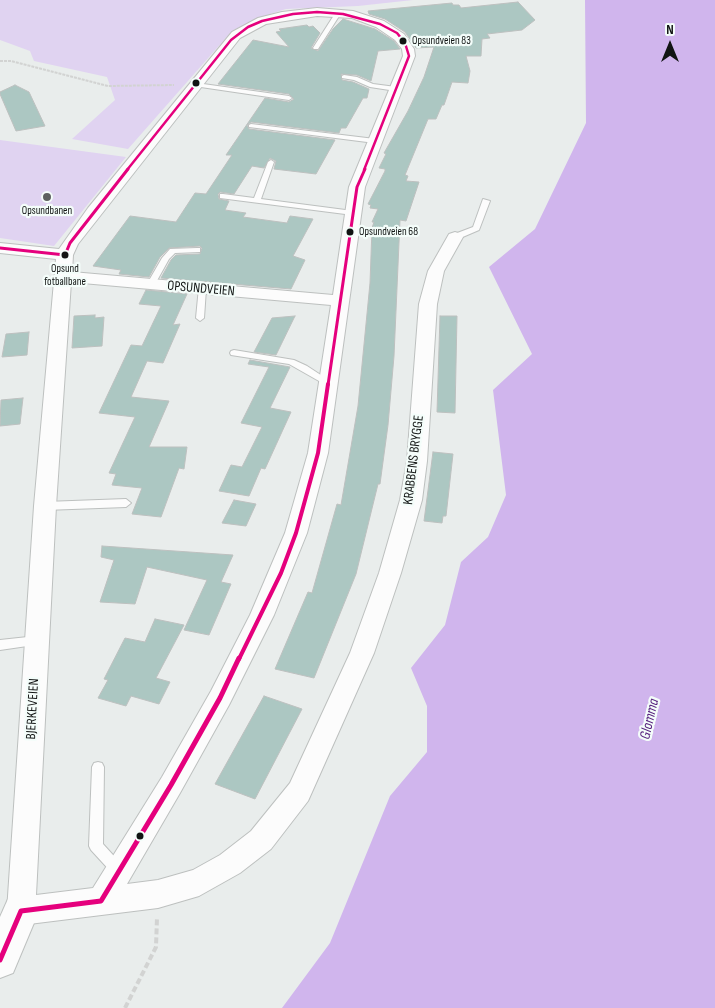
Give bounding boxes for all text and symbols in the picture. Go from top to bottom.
north arrow [645,20,695,70]
text: N [666,21,674,38]
place label: Opsundveien 83 [412,34,471,48]
marker: Opsundveien 83 [398,36,408,46]
unlabelled marker [191,78,201,88]
marker: Opsundbanen [41,191,53,203]
place label: Opsundbanen [22,204,72,218]
place label: Opsundveien 68 [359,225,418,239]
marker: Opsundveien 68 [345,227,355,237]
marker: Opsund fotballbane [60,250,70,260]
place label: Opsund fotballbane [44,262,86,288]
street label: OPSUNDVEIEN [167,278,235,300]
street label: KRABBENS BRYGGE [400,414,428,506]
street label: BJERKEVEIEN [23,678,43,740]
water label: Glomma [637,697,663,741]
unlabelled marker [135,831,145,841]

